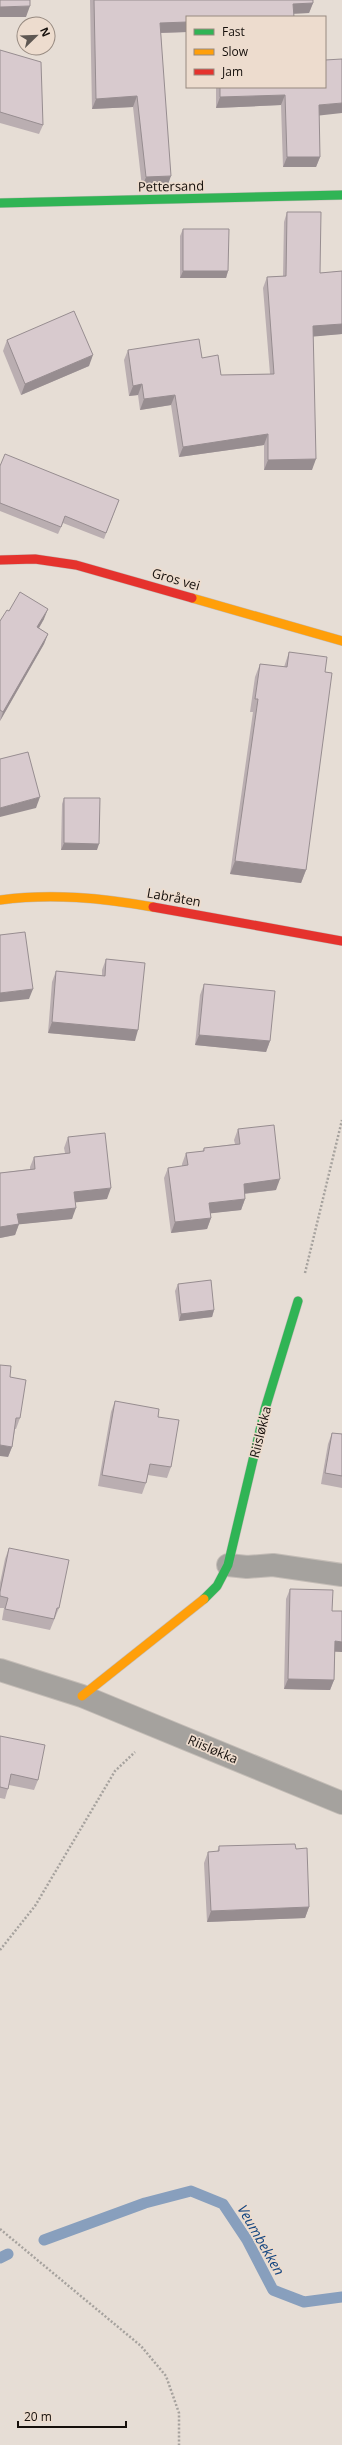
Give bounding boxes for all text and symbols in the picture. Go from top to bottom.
north arrow [16,16,56,56]
legend [186,16,326,88]
text: Fast [222,23,245,40]
text: N [37,25,54,39]
text: Slow [222,43,249,60]
text: Jam [221,63,243,80]
street label: Pettersand [138,176,204,196]
street label: Gros vei [150,564,202,594]
street label: Labråten [146,883,202,911]
street label: Riisløkka [245,1404,275,1460]
street label: Riisløkka [185,1730,241,1768]
water label: Veumbekken [234,2201,289,2279]
scale bar [18,2403,126,2429]
text: 20 m [24,2408,52,2425]

